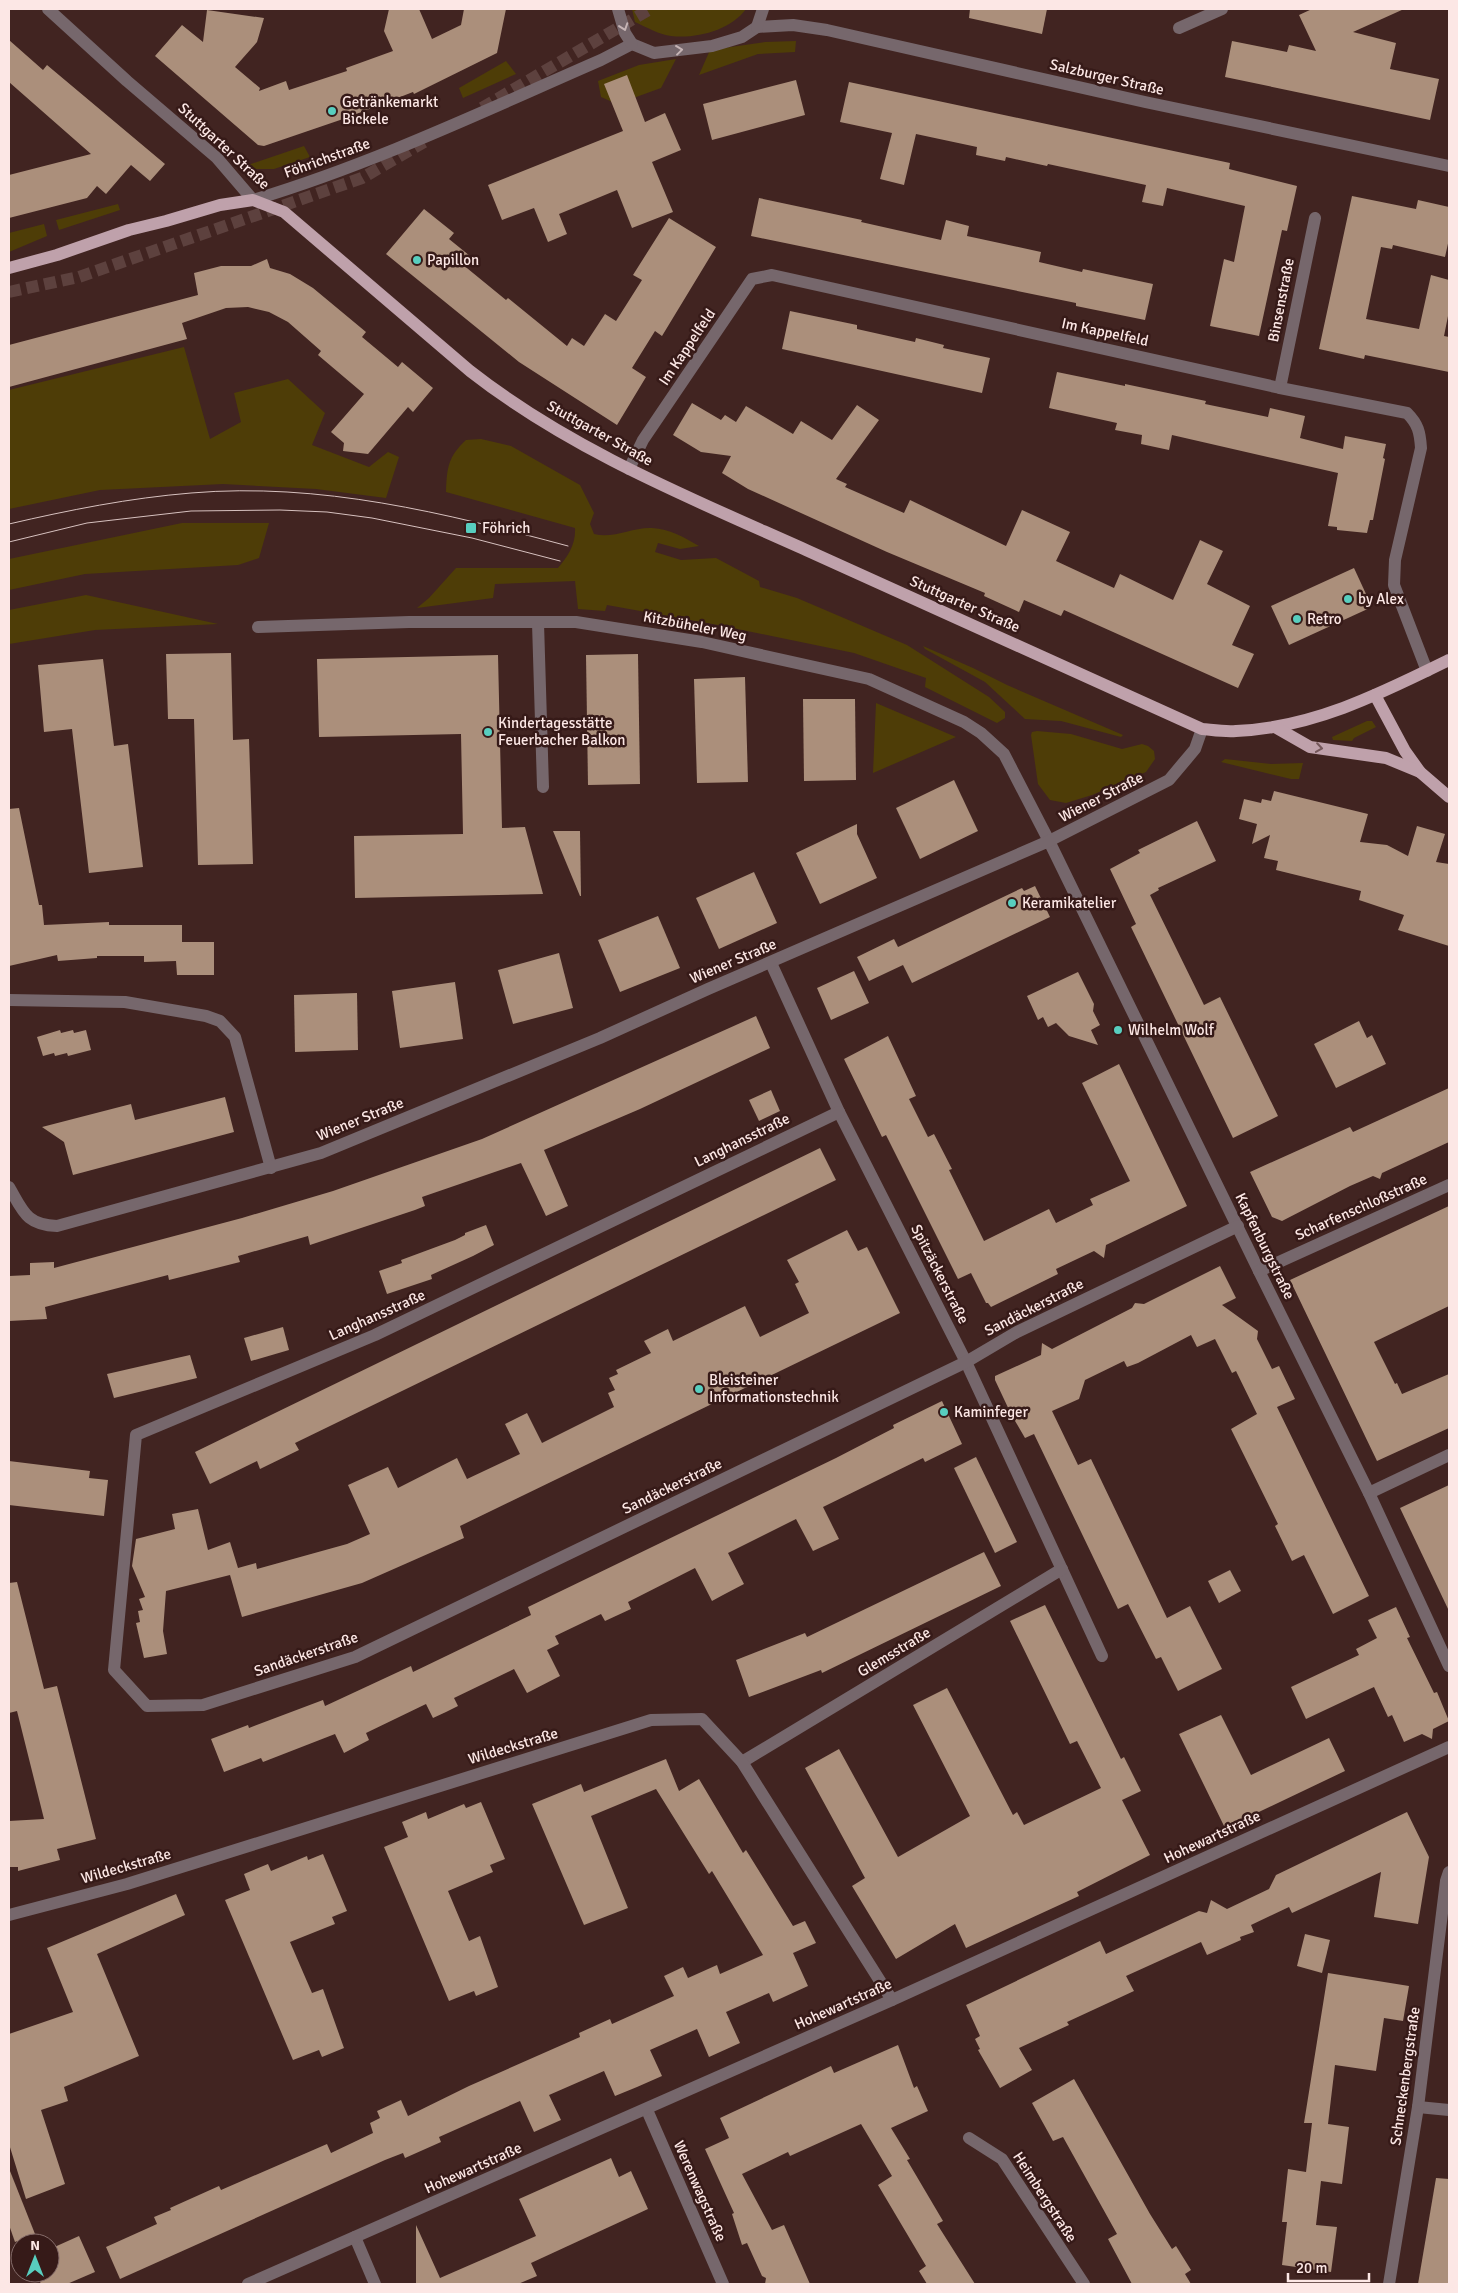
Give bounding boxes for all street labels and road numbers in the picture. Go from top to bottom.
street label: Salzburger Straße [1048,55,1166,99]
street label: Stuttgarter Straße [175,99,273,193]
street label: Föhrichstraße [282,134,372,182]
street label: Binsenstraße [1264,256,1298,344]
street label: Im Kappelfeld [655,305,719,389]
street label: Im Kappelfeld [1060,314,1150,350]
street label: Stuttgarter Straße [544,396,656,470]
street label: Stuttgarter Straße [907,572,1023,636]
street label: Kitzbüheler Weg [642,607,748,645]
street label: Wiener Straße [1056,768,1146,826]
street label: Wiener Straße [687,935,779,987]
street label: Wiener Straße [314,1093,406,1145]
street label: Langhansstraße [691,1109,793,1171]
street label: Scharfenschloßstraße [1292,1170,1430,1244]
street label: Kapfenburgstraße [1231,1190,1299,1302]
street label: Spitzäckerstraße [907,1221,973,1327]
street label: Sandäckerstraße [981,1274,1087,1340]
street label: Langhansstraße [326,1286,428,1344]
street label: Sandäckerstraße [619,1454,725,1518]
street label: Glemsstraße [854,1623,934,1681]
street label: Sandäckerstraße [252,1628,360,1680]
street label: Wildeckstraße [466,1724,560,1768]
street label: Hohewartstraße [1161,1807,1263,1867]
street label: Wildeckstraße [79,1845,173,1887]
street label: Hohewartstraße [792,1975,894,2033]
street label: Schneckenbergstraße [1386,2006,1424,2146]
street label: Werenwagstraße [670,2138,730,2244]
street label: Hohewartstraße [422,2139,524,2197]
street label: Heimbergstraße [1009,2148,1081,2246]

